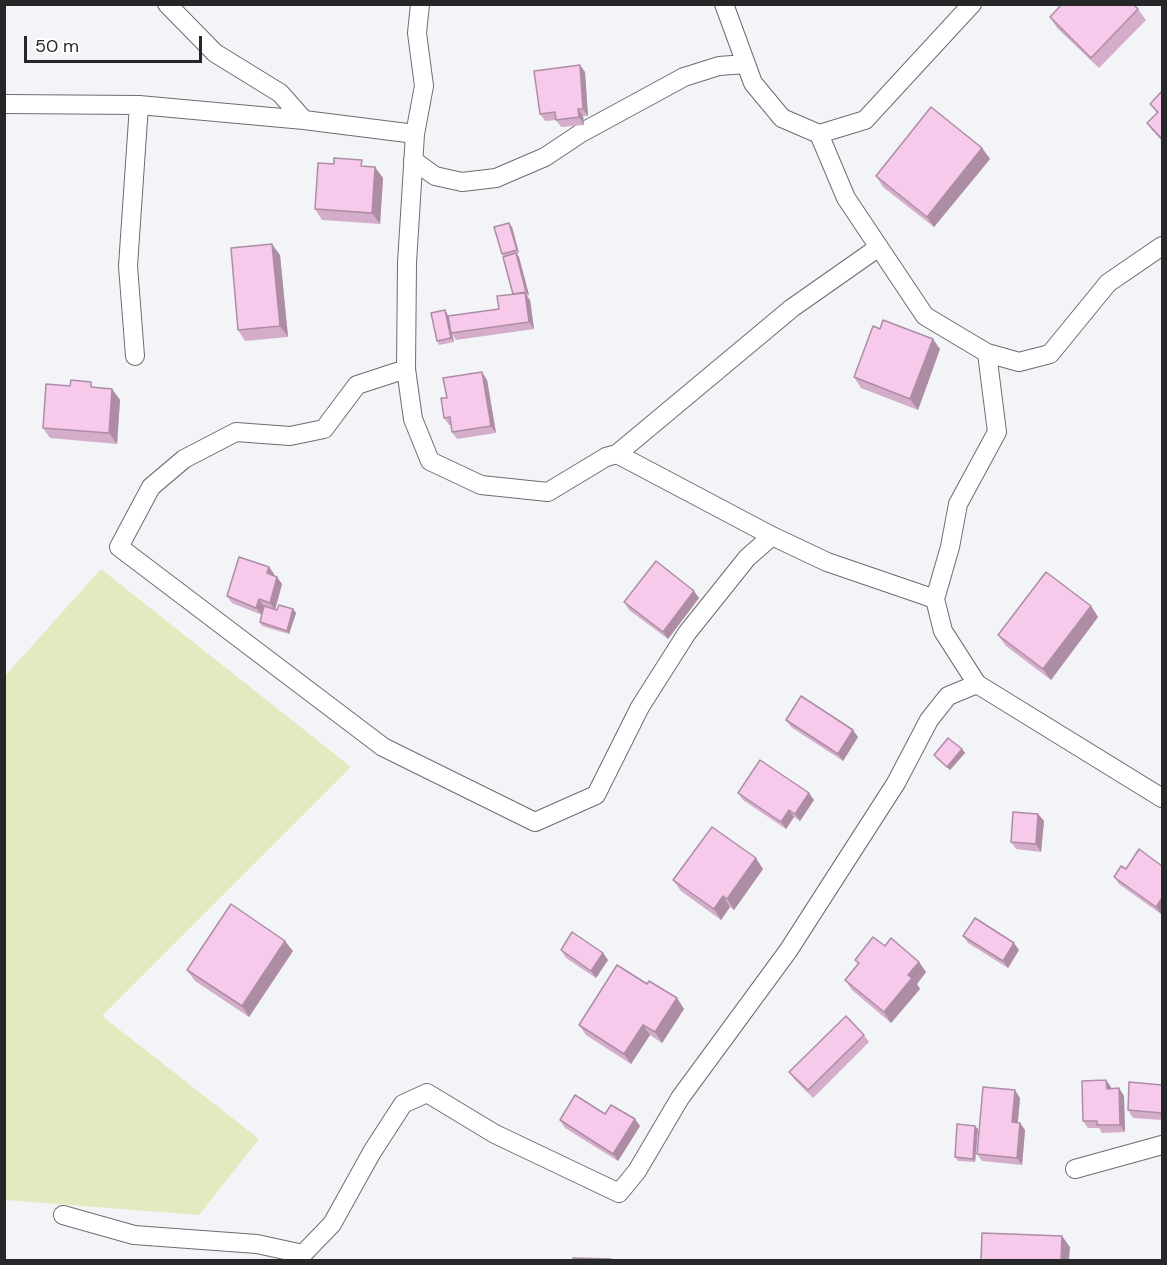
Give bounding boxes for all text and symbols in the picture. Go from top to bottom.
scale bar [27,24,206,62]
text: 50 m [35,34,79,58]

